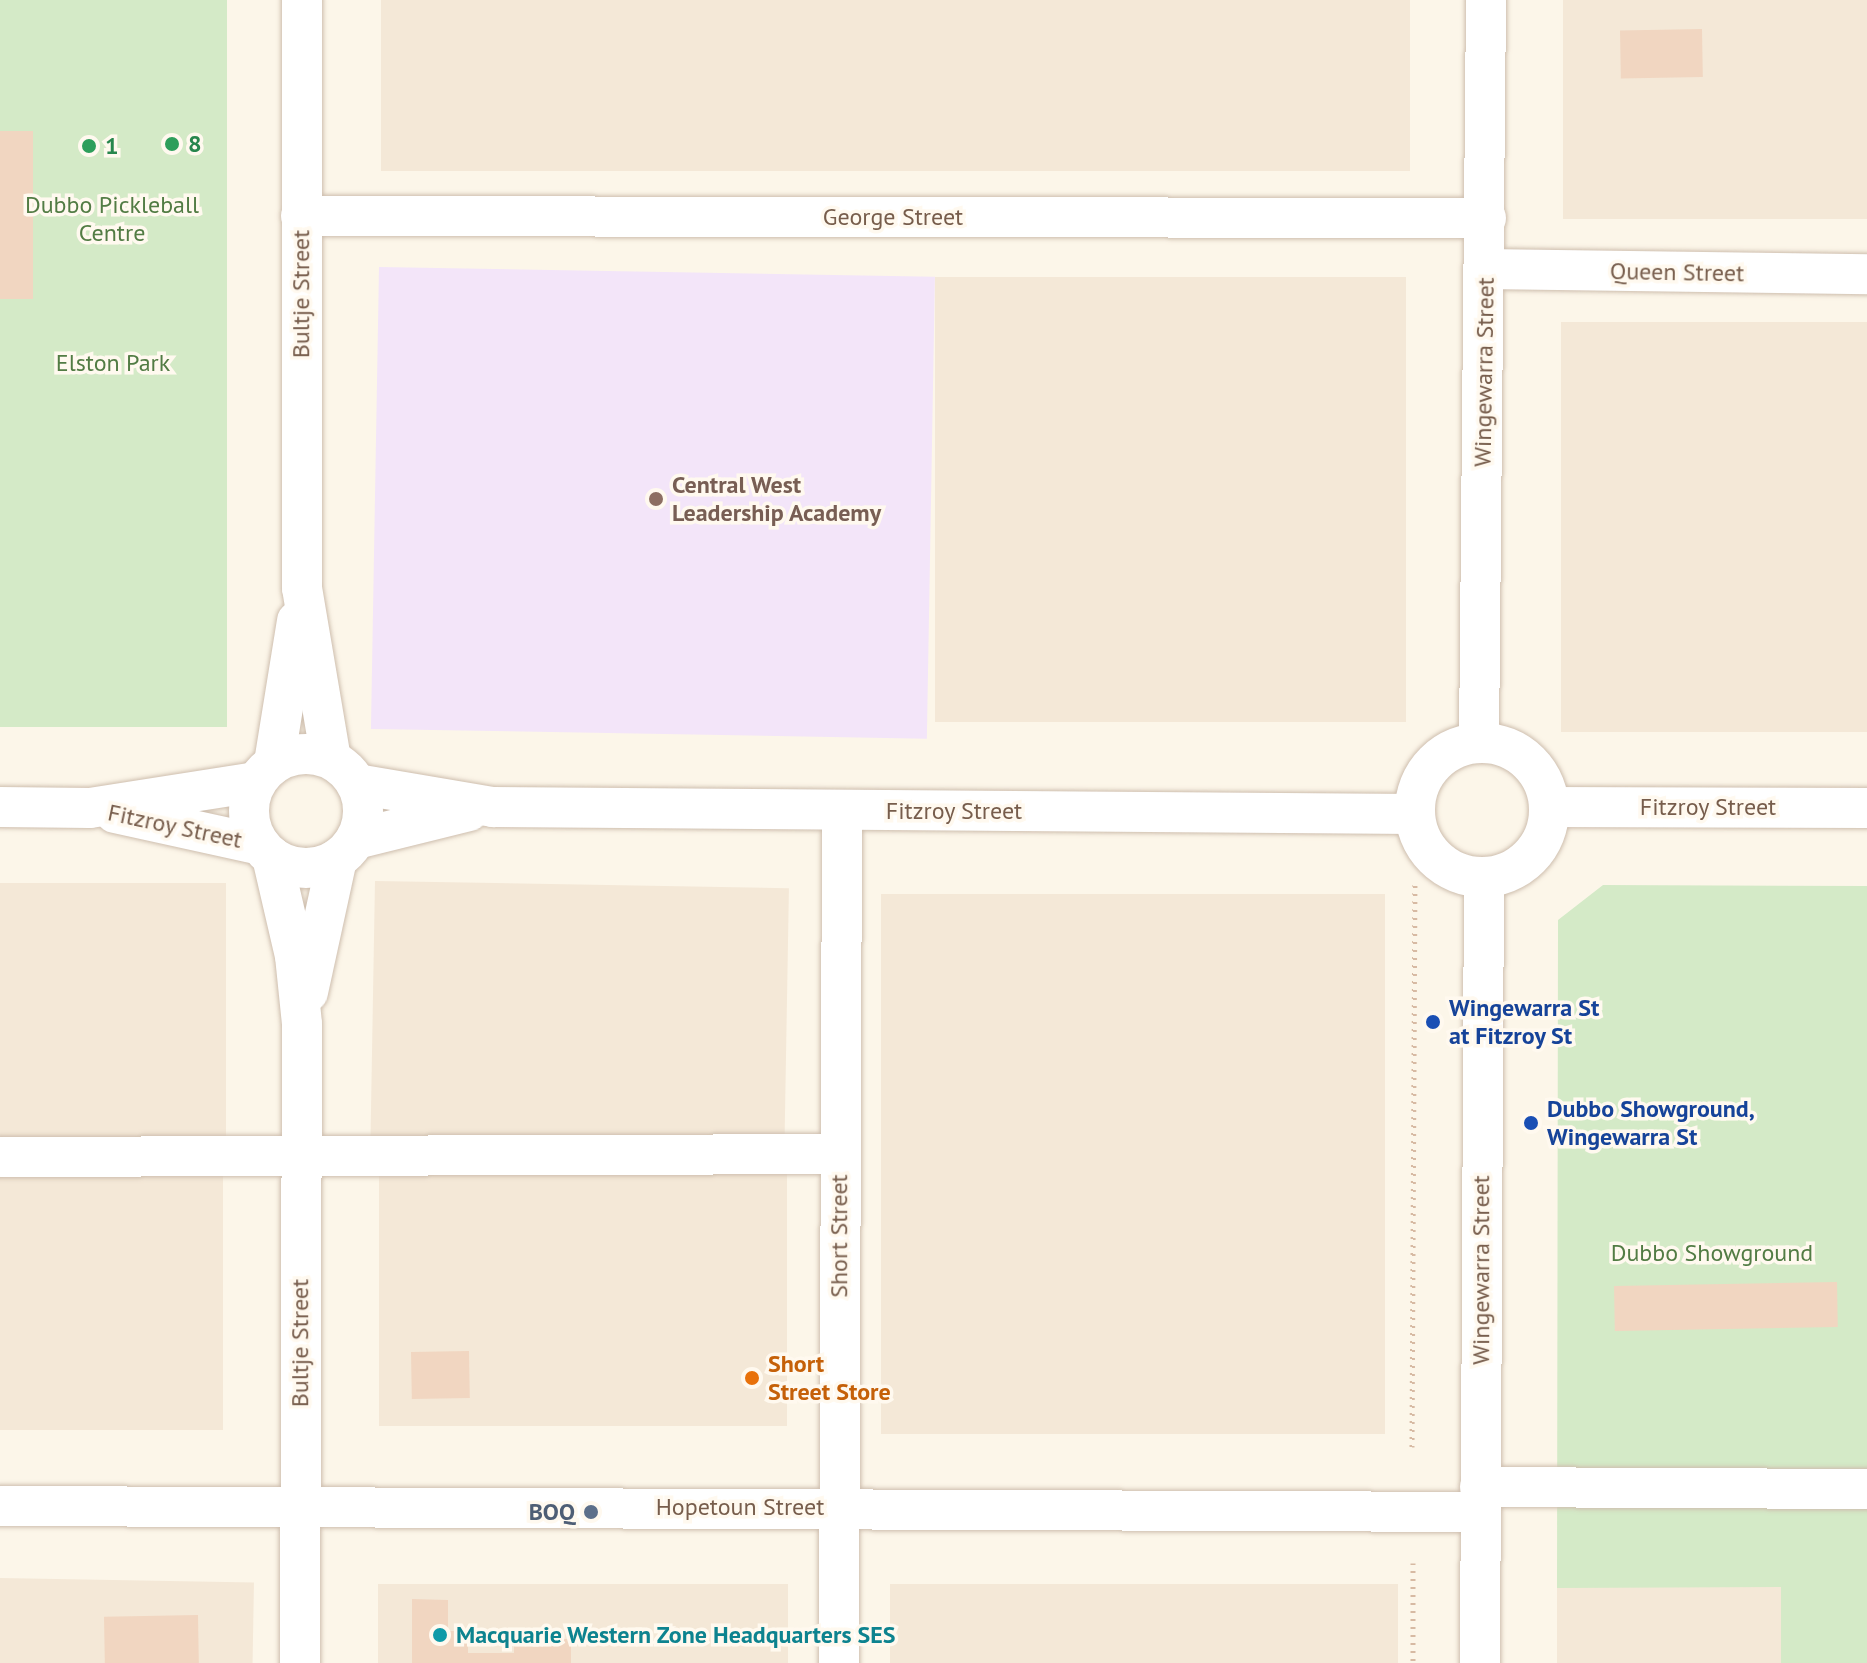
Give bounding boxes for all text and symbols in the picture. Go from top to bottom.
place label: 8 [188,130,202,158]
place label: 1 [105,132,119,160]
marker: 8 [163,135,181,153]
marker: 1 [80,137,98,155]
park label: Dubbo Pickleball Centre [25,191,199,247]
street label: George Street [823,203,963,231]
street label: Bultje Street [287,230,315,358]
street label: Queen Street [1610,256,1744,288]
street label: Wingewarra Street [1468,277,1500,467]
park label: Elston Park [56,349,170,377]
place label: Central West Leadership Academy [672,471,882,527]
marker: Central West Leadership Academy [647,490,665,508]
street label: Fitzroy Street [1639,793,1777,821]
street label: Fitzroy Street [885,797,1023,825]
street label: Fitzroy Street [105,798,245,854]
place label: Wingewarra St at Fitzroy St [1449,994,1599,1050]
marker: Wingewarra St at Fitzroy St [1424,1013,1442,1031]
place label: Dubbo Showground, Wingewarra St [1547,1095,1755,1151]
marker: Dubbo Showground, Wingewarra St [1522,1114,1540,1132]
street label: Short Street [825,1174,853,1298]
street label: Wingewarra Street [1467,1175,1495,1365]
park label: Dubbo Showground [1611,1239,1813,1267]
street label: Bultje Street [286,1279,314,1407]
place label: Short Street Store [768,1350,891,1406]
marker: Short Street Store [743,1369,761,1387]
street label: Hopetoun Street [656,1493,824,1521]
place label: BOQ [529,1498,575,1526]
marker: BOQ [582,1503,600,1521]
place label: Macquarie Western Zone Headquarters SES [456,1621,896,1649]
marker: Macquarie Western Zone Headquarters SES [431,1626,449,1644]

